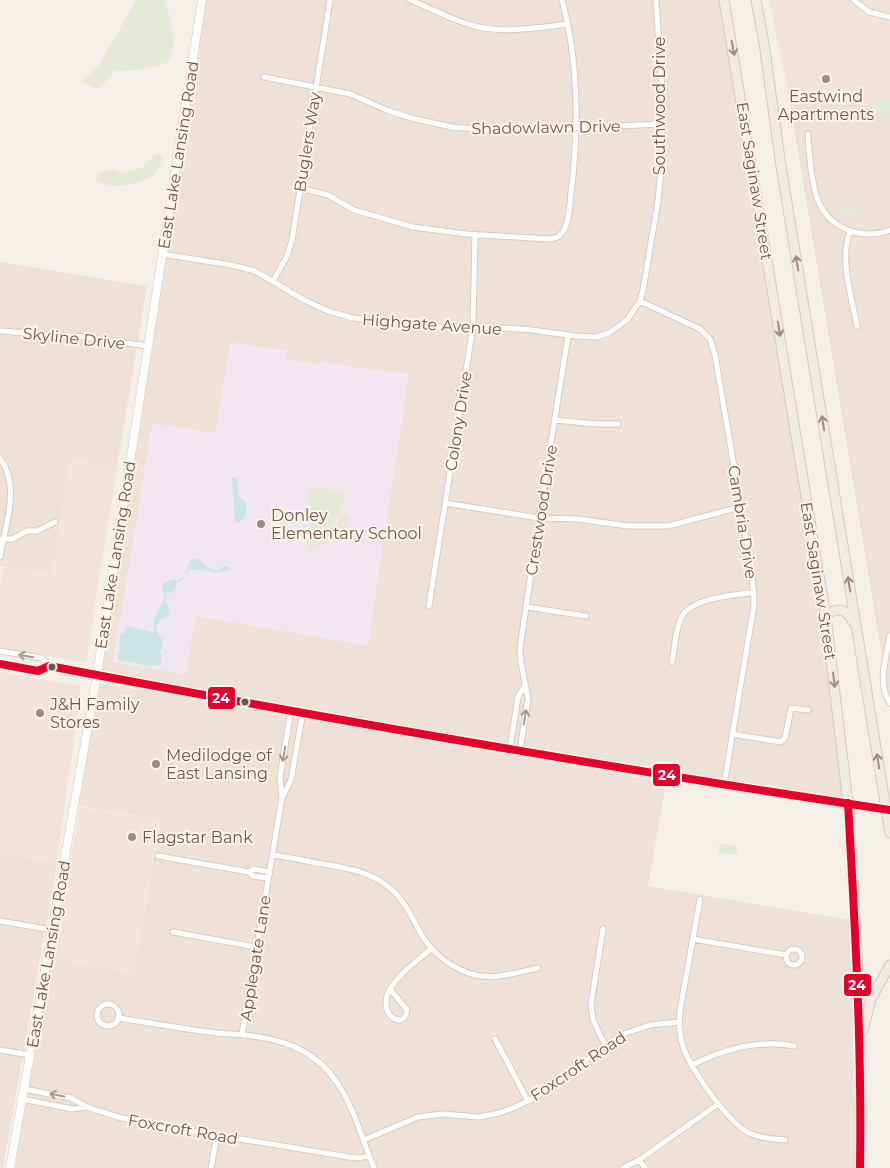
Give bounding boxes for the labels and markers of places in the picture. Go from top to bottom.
marker: Eastwind Apartments [820,73,832,85]
place label: Eastwind Apartments [778,87,874,124]
place label: Donley Elementary School [271,506,422,543]
marker: Donley Elementary School [255,518,267,530]
unlabelled marker [47,662,57,672]
place label: J&H Family Stores [49,695,140,732]
unlabelled marker [240,697,250,707]
marker: J&H Family Stores [34,707,46,719]
place label: Medilodge of East Lansing [166,746,272,783]
marker: Medilodge of East Lansing [150,758,162,770]
place label: Flagstar Bank [142,828,253,847]
marker: Flagstar Bank [126,831,138,843]

